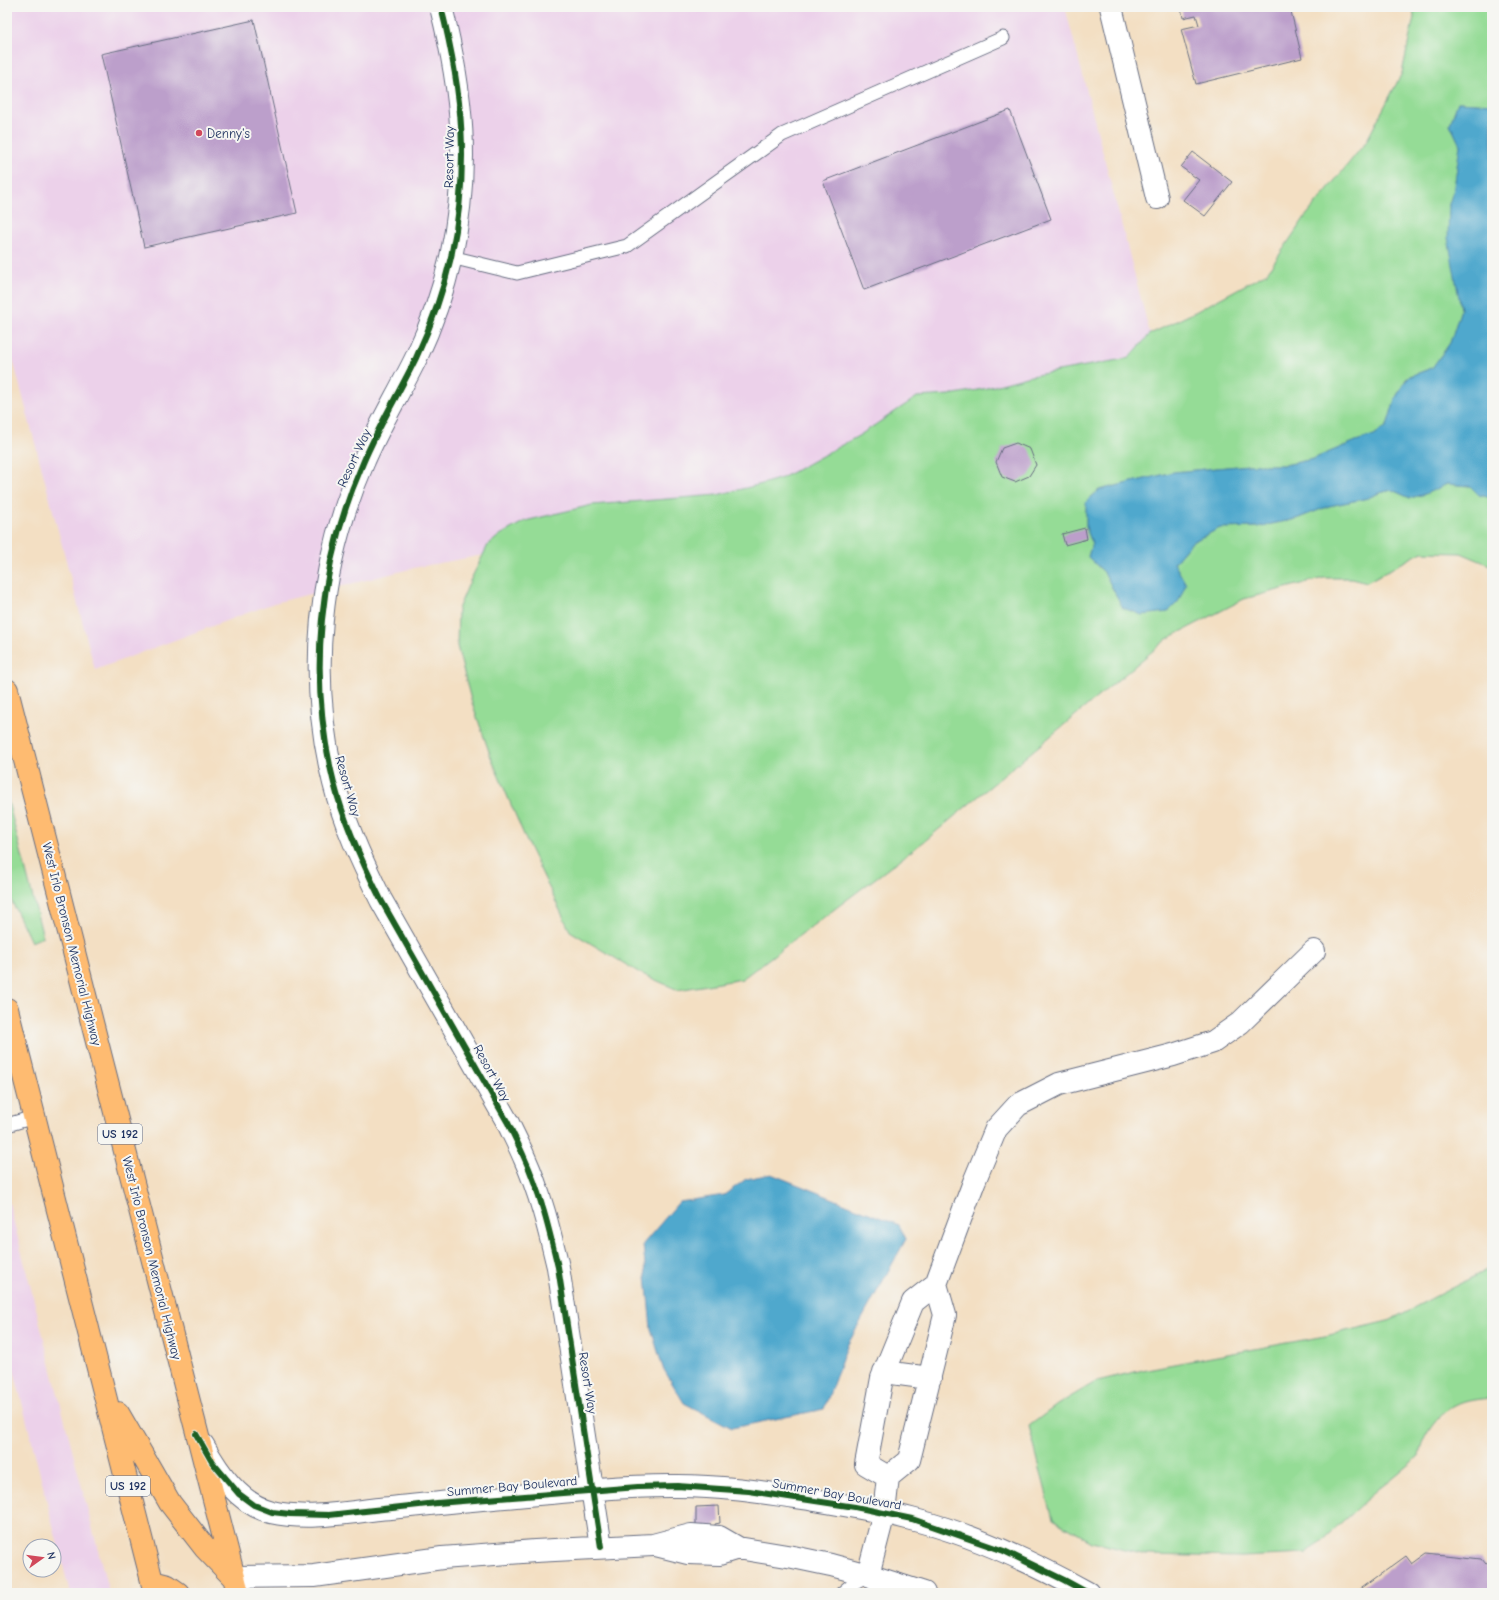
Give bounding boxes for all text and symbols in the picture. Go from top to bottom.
street label: Resort Way [441,125,457,188]
place label: Denny's [207,126,250,141]
marker: Denny's [194,128,204,138]
street label: Resort Way [334,426,374,489]
street label: Resort Way [332,754,364,818]
street label: West Irlo Bronson Memorial Highway [39,841,105,1047]
street label: Resort Way [470,1042,514,1104]
road number: US 192 [98,1124,142,1144]
street label: West Irlo Bronson Memorial Highway [119,1155,185,1361]
street label: Resort Way [576,1351,600,1415]
street label: Summer Bay Boulevard [446,1473,578,1499]
street label: Summer Bay Boulevard [771,1475,903,1513]
road number: US 192 [106,1476,150,1496]
north arrow [22,1538,62,1578]
text: N [44,1551,58,1561]

